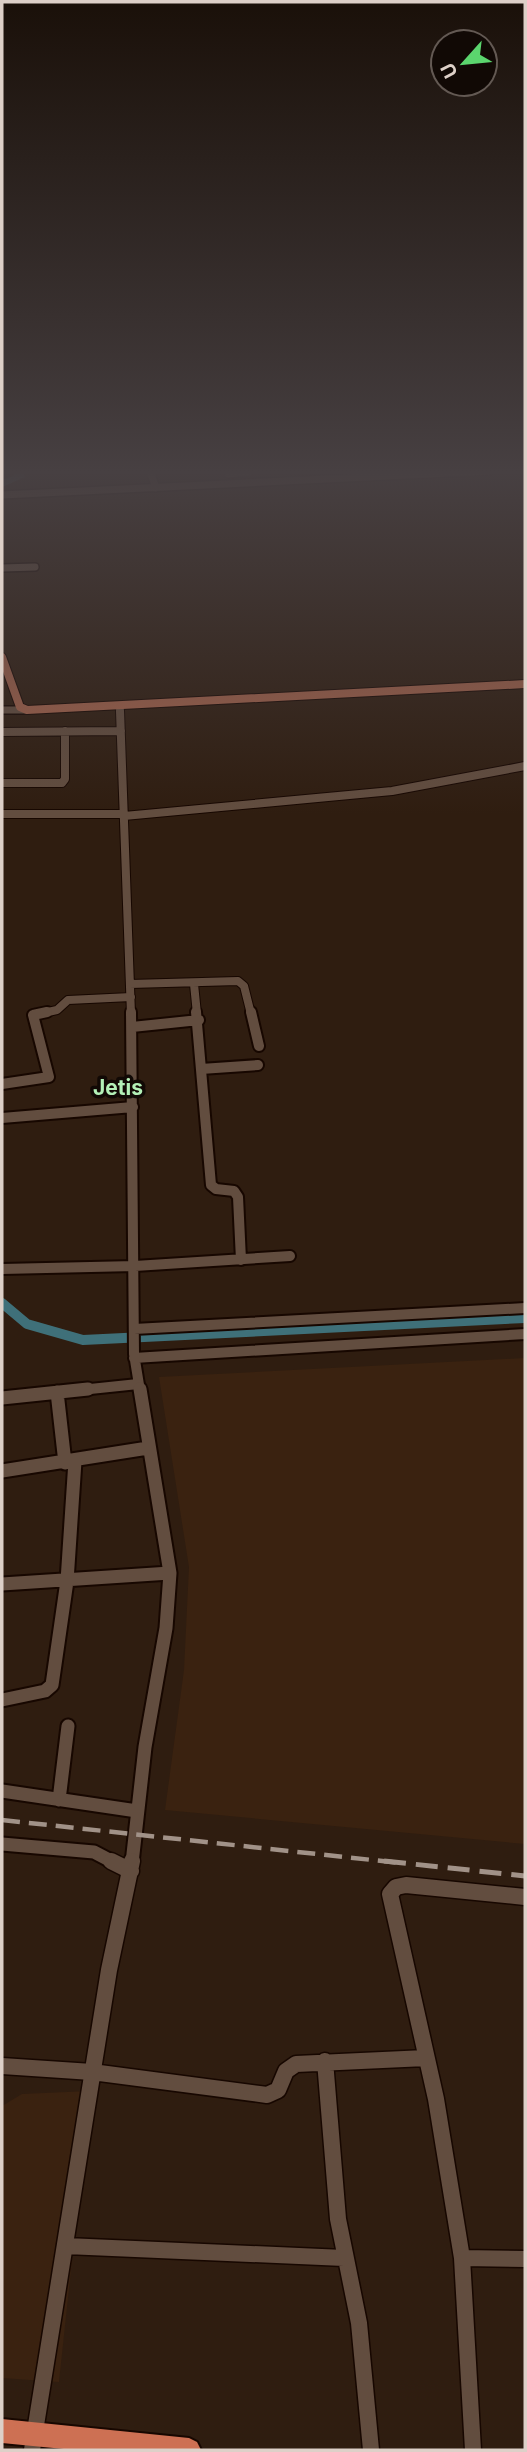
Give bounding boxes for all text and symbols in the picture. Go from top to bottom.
north arrow [429,28,499,98]
text: U [436,59,463,82]
district label: Jetis [93,1075,143,1100]

